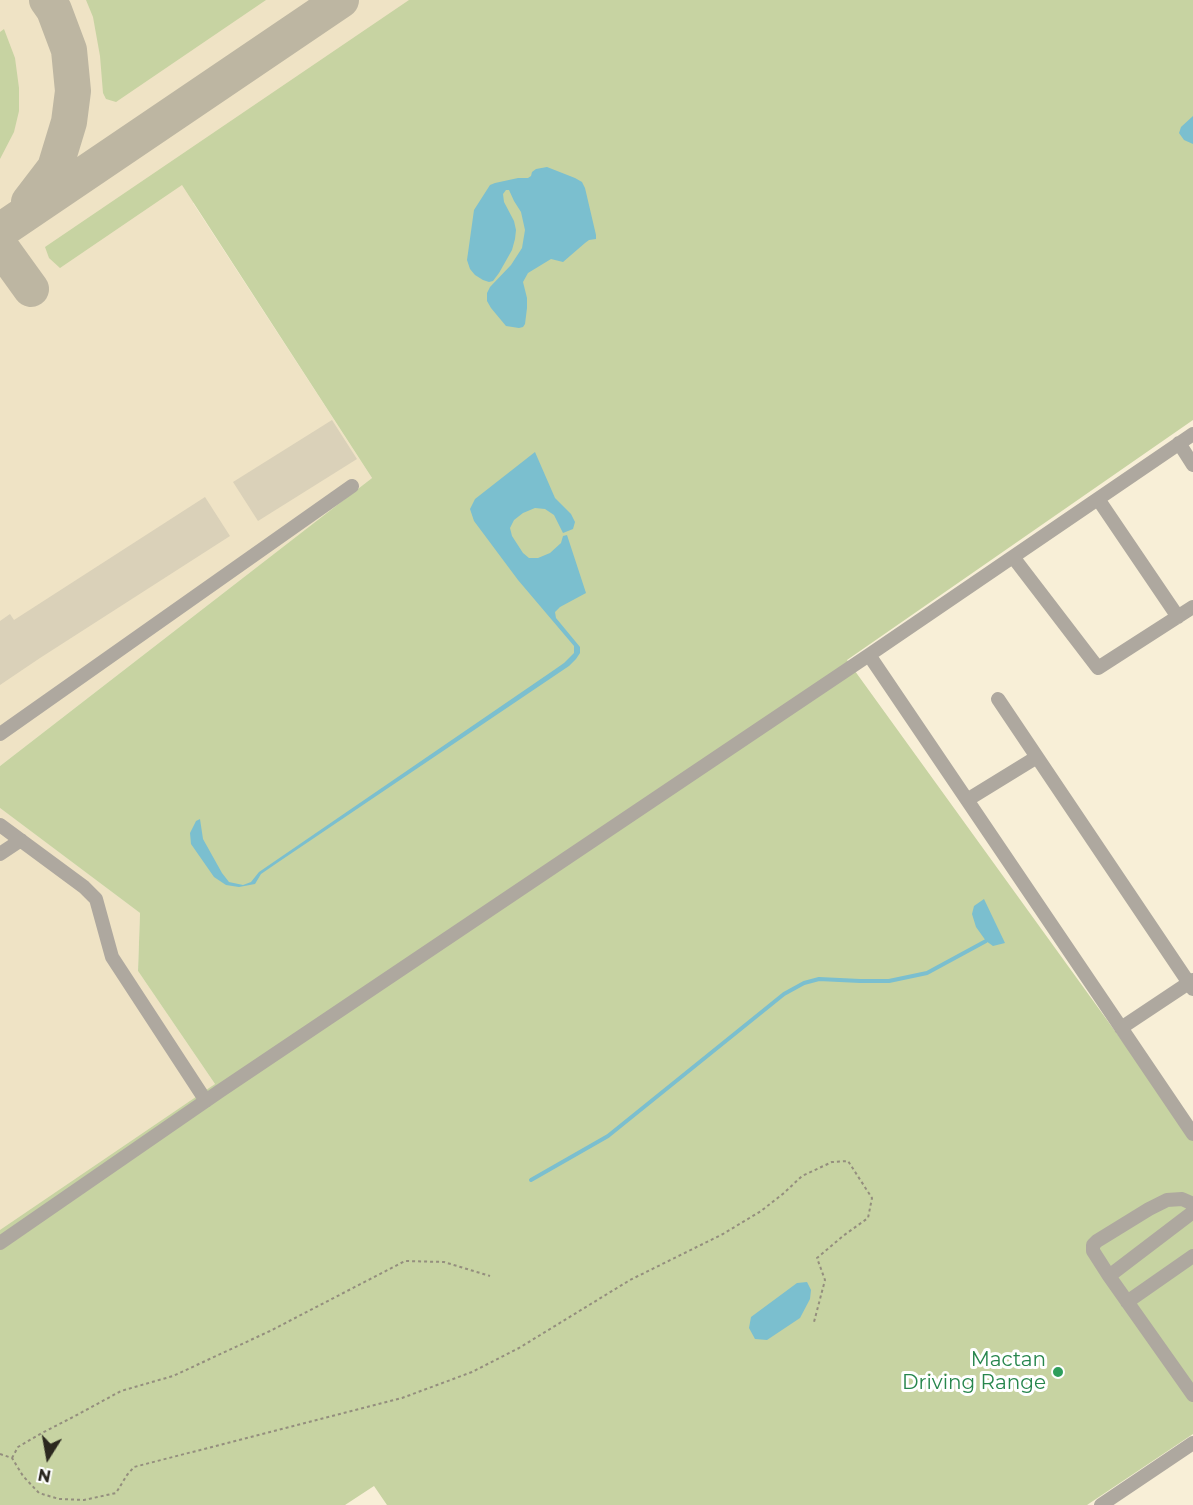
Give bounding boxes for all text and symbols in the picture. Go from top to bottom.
place label: Mactan Driving Range [902,1348,1046,1395]
marker: Mactan Driving Range [1051,1365,1065,1379]
north arrow [18,1427,78,1487]
text: N [36,1465,53,1486]

